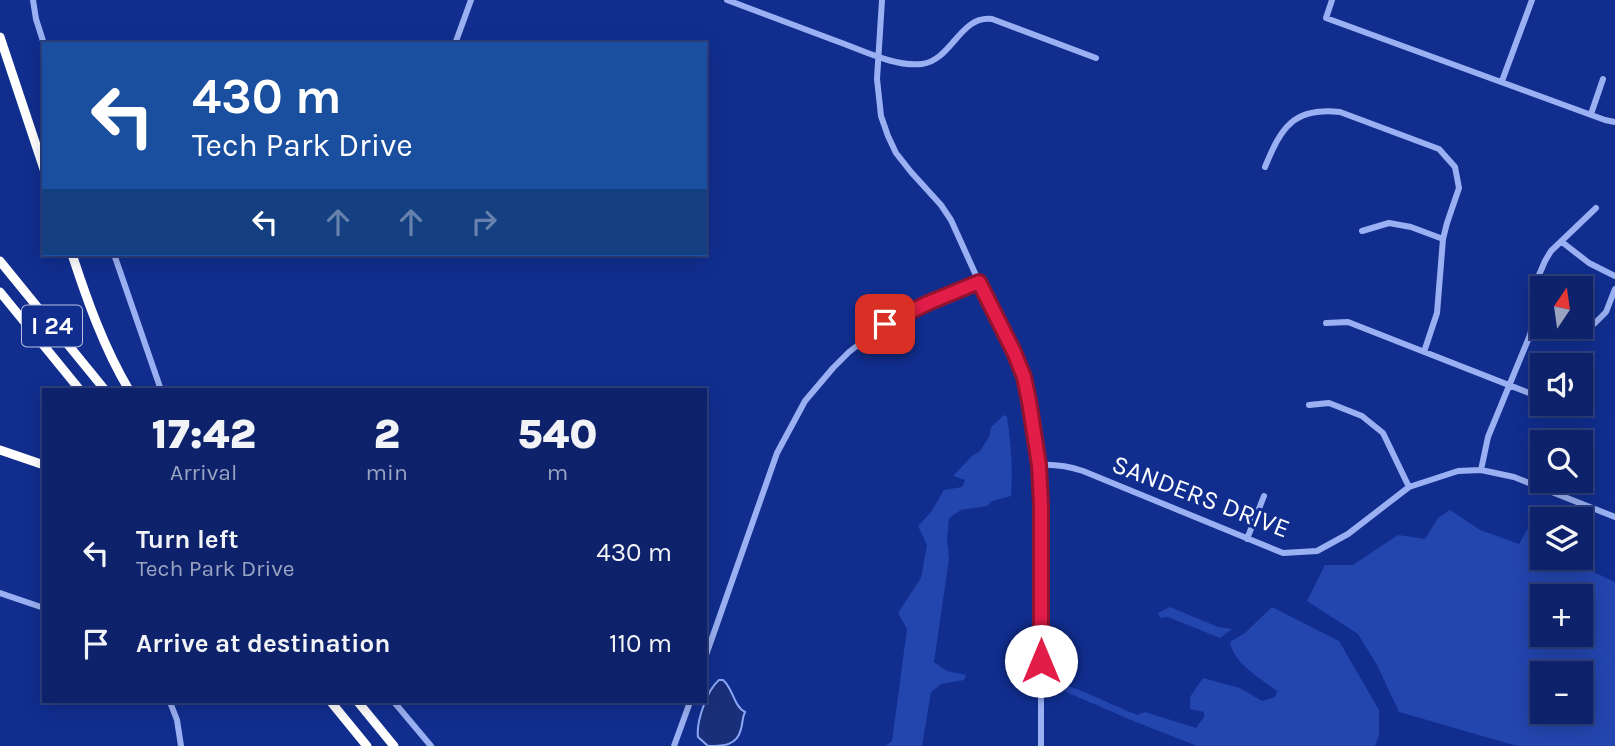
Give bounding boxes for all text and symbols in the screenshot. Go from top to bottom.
text: 430 m [192,68,342,125]
icon: left [77,70,168,161]
text: Tech Park Drive [192,127,413,164]
icon: left [246,203,284,241]
icon: ahead [319,203,357,241]
icon: ahead [392,203,430,241]
icon: right [465,203,503,241]
north arrow [1530,276,1592,340]
map controls [1530,276,1593,724]
pin [855,294,915,354]
icon: arrive [866,305,904,343]
road number: I 24 [22,306,82,346]
button: sound [1530,353,1593,416]
text: 17:42 [152,409,256,459]
text: 2 [373,409,400,459]
text: 540 [517,409,597,459]
button: search [1530,430,1593,493]
street label: SANDERS DRIVE [1108,448,1294,545]
text: Arrival [170,459,237,486]
text: min [366,459,408,486]
text: m [547,459,568,486]
button: layers [1530,507,1593,570]
text: Turn left [136,524,238,555]
icon: left [77,534,115,572]
text: 430 m [596,537,672,568]
text: Tech Park Drive [136,555,295,582]
button: + [1530,584,1593,647]
position arrow [1004,624,1078,698]
icon: arrive [77,625,115,663]
text: Arrive at destination [136,628,390,659]
text: 110 m [609,628,672,659]
button: − [1530,661,1593,724]

